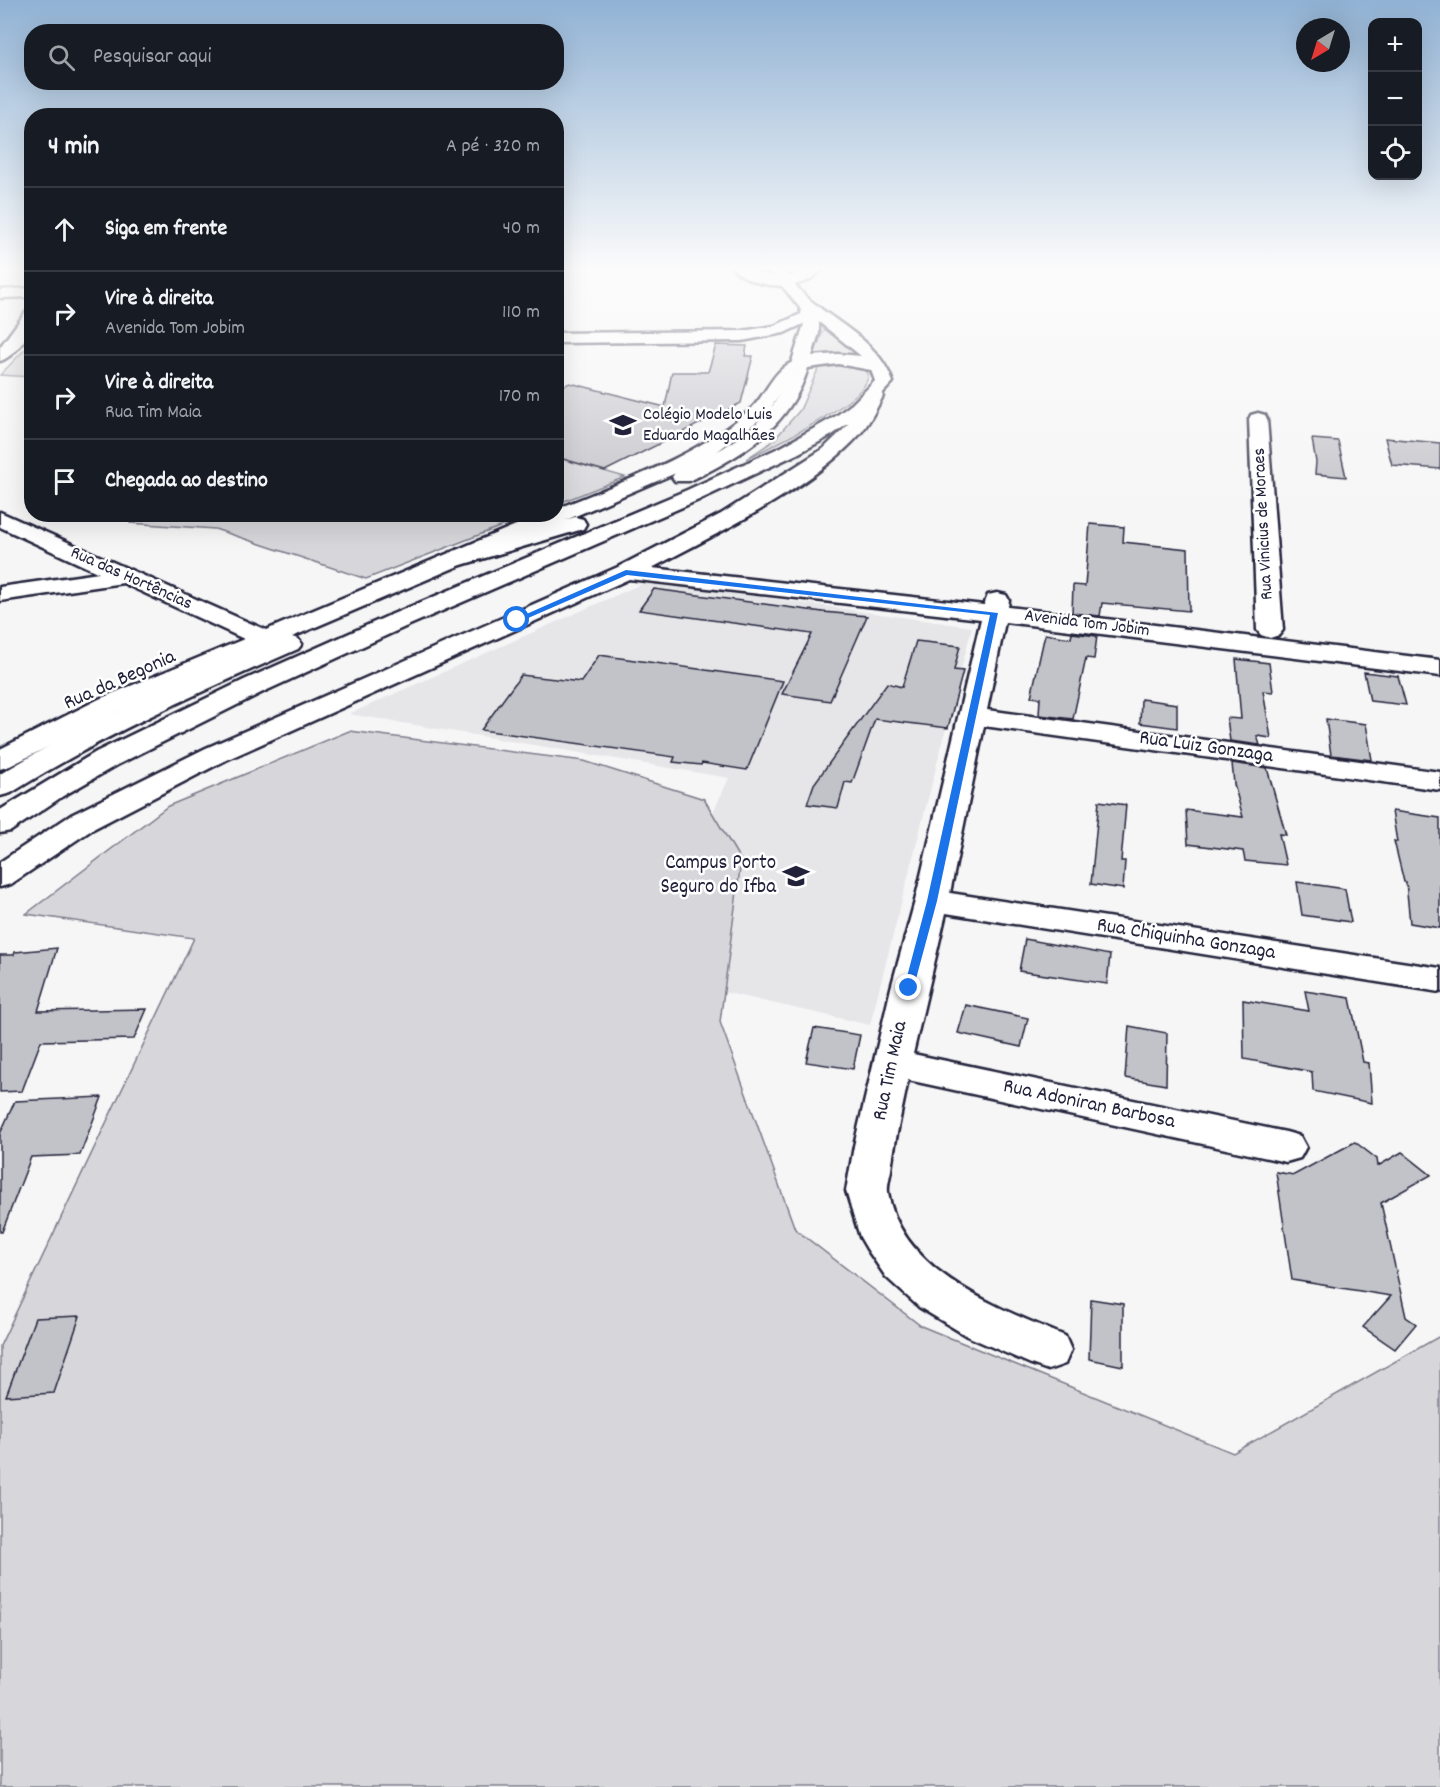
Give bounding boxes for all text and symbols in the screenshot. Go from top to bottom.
north arrow [1296,18,1350,72]
map controls [1368,18,1422,180]
button: + [1368,18,1422,72]
search box [24,24,564,90]
icon: search [45,41,78,74]
text: Pesquisar aqui [93,42,212,73]
button: − [1368,72,1422,126]
button: locate [1368,126,1422,180]
text: 4 min [48,129,99,166]
text: A pé · 320 m [446,133,540,161]
icon: ahead [48,213,81,246]
text: Siga em frente [105,214,227,245]
text: 40 m [502,215,540,243]
text: Vire à direita [105,284,213,315]
icon: right [48,297,81,330]
text: 110 m [502,299,540,327]
text: Avenida Tom Jobim [105,315,245,343]
text: Vire à direita [105,368,213,399]
icon: right [48,381,81,414]
text: 170 m [499,383,540,411]
text: Rua Tim Maia [105,399,201,427]
place label: Colégio Modelo Luis Eduardo Magalhães [643,403,775,449]
school or university icon: Colégio Modelo Luis Eduardo Magalhães [608,410,638,440]
street label: Rua Vinicius de Moraes [1248,447,1280,601]
icon: arrive [48,465,81,498]
text: Chegada ao destino [105,466,268,497]
street label: Rua das Hortências [66,541,196,617]
street label: Avenida Tom Jobim [1023,604,1151,644]
route start [503,606,529,632]
street label: Rua da Begonia [59,643,182,719]
street label: Rua Luiz Gonzaga [1137,724,1276,772]
place label: Campus Porto Seguro do Ifba [660,849,777,903]
school or university icon: Campus Porto Seguro do Ifba [781,861,811,891]
street label: Rua Chiquinha Gonzaga [1095,911,1279,969]
route end [895,974,921,1000]
street label: Rua Tim Maia [866,1017,916,1124]
street label: Rua Adoniran Barbosa [1000,1072,1179,1138]

